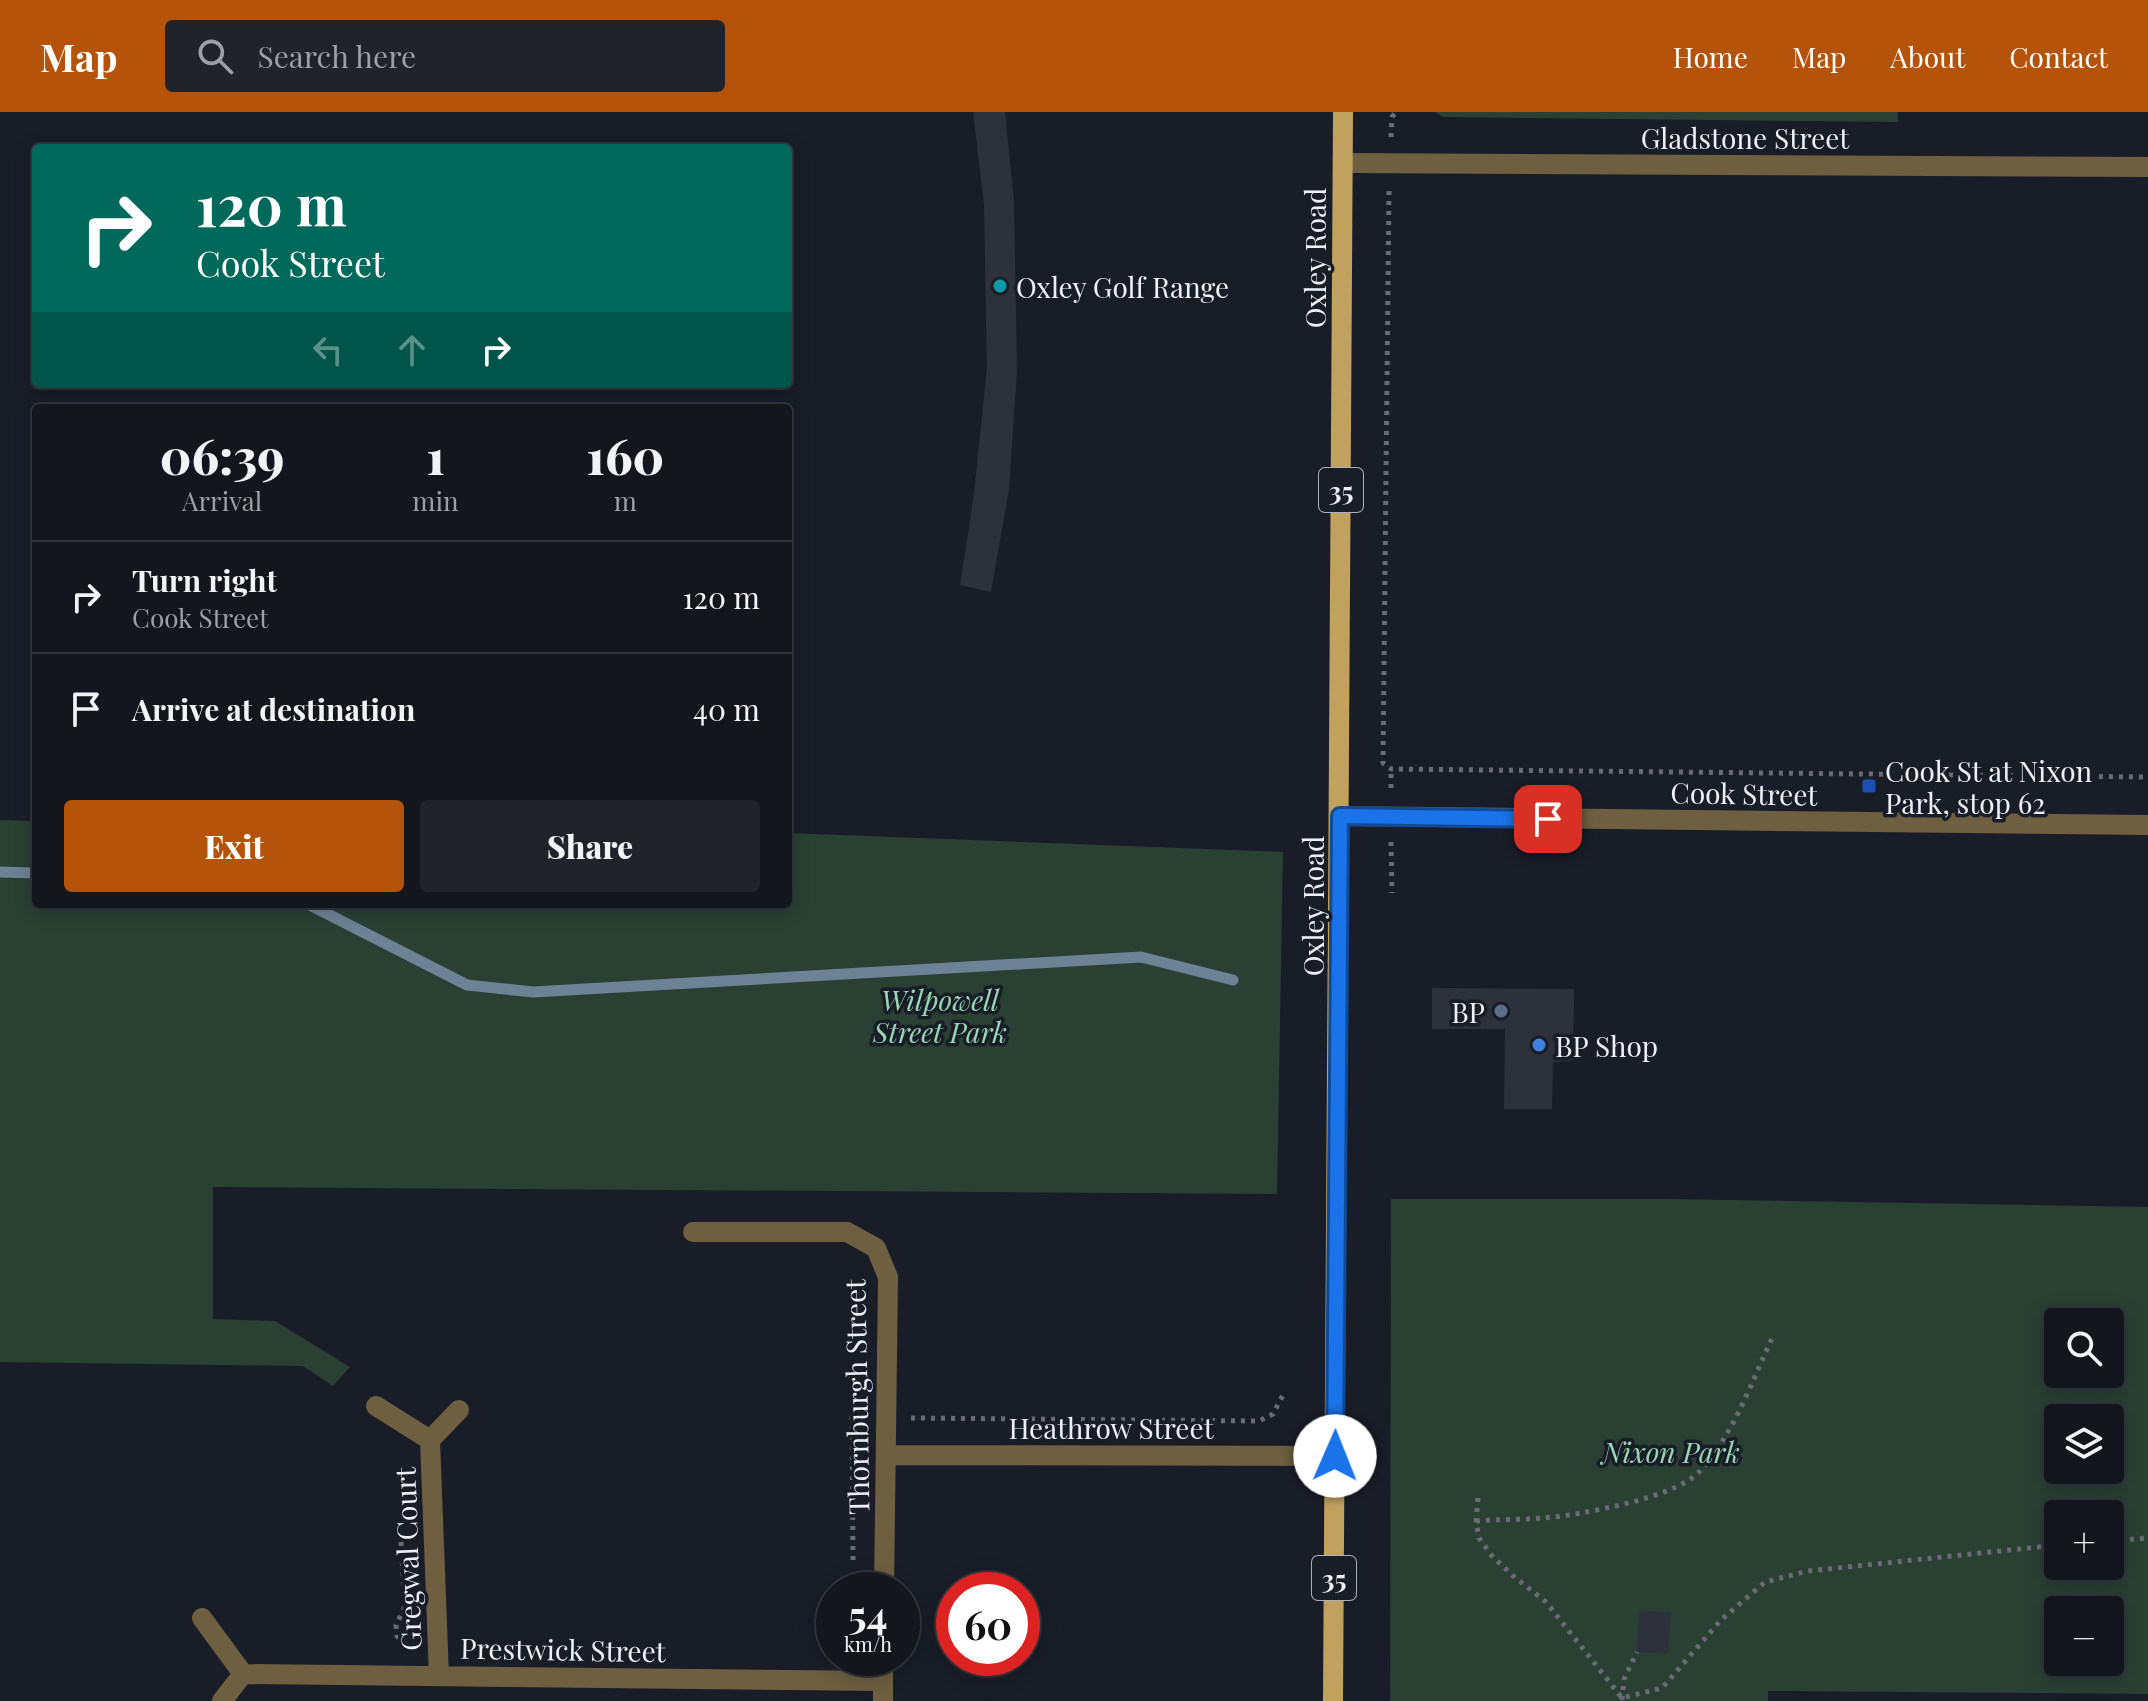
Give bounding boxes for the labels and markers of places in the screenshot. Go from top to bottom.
place label: Oxley Golf Range [1016,268,1229,305]
marker: Oxley Golf Range [991,277,1009,295]
place label: Cook St at Nixon Park, stop 62 [1885,752,2093,821]
marker: Cook St at Nixon Park, stop 62 [1860,777,1878,795]
pin [1514,785,1582,853]
place label: BP [1451,993,1485,1030]
marker: BP [1492,1002,1510,1020]
place label: BP Shop [1555,1027,1658,1064]
marker: BP Shop [1530,1036,1548,1054]

